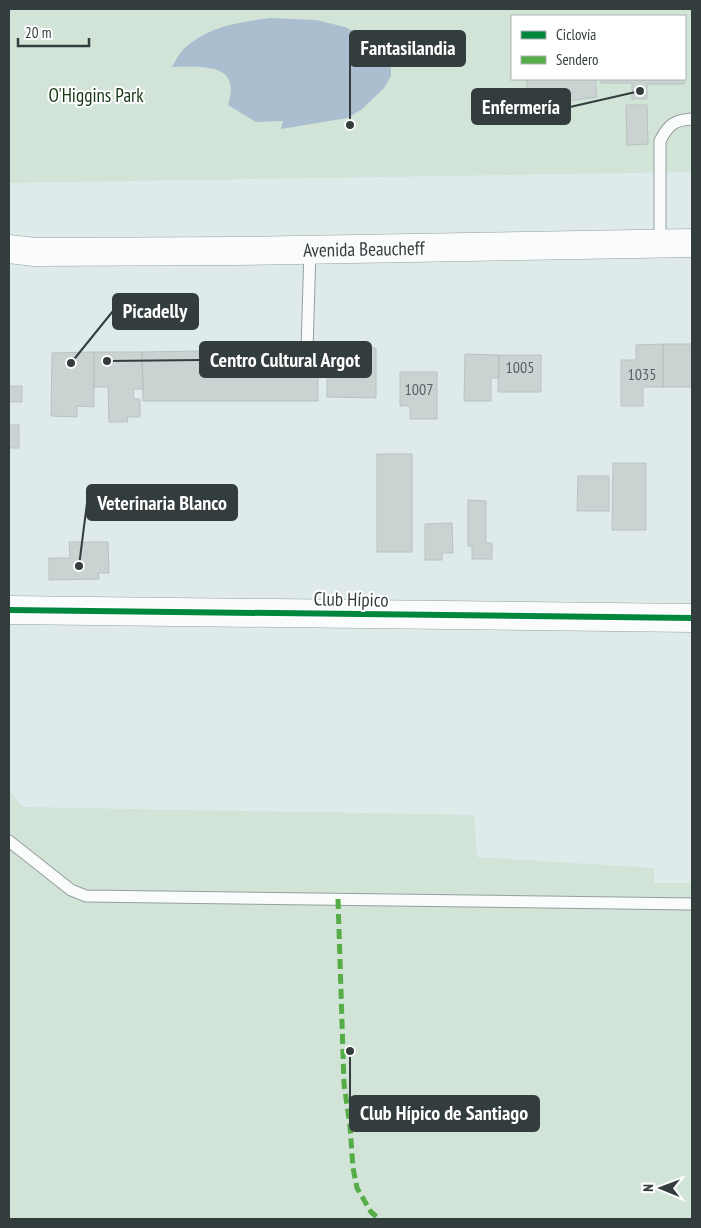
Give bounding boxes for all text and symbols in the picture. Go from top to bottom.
scale bar [18,15,89,47]
legend [511,15,686,80]
text: 20 m [25,23,51,42]
text: Ciclovía [556,25,596,44]
callout: Fantasilandia [350,31,465,66]
text: Fantasilandia [361,35,455,61]
text: Sendero [556,50,598,69]
park label: O'Higgins Park [48,83,144,107]
callout: Enfermería [472,89,570,124]
text: Enfermería [482,94,560,120]
street label: Avenida Beaucheff [303,236,426,262]
callout: Picadelly [113,294,198,329]
text: Picadelly [123,298,188,324]
callout: Centro Cultural Argot [200,342,371,377]
text: Centro Cultural Argot [210,347,360,373]
house number: 1005 [506,357,534,377]
house number: 1035 [628,364,656,384]
house number: 1007 [405,379,433,399]
callout: Veterinaria Blanco [87,485,237,520]
text: Veterinaria Blanco [96,490,227,516]
street label: Club Hípico [313,586,389,612]
callout: Club Hípico de Santiago [350,1096,539,1131]
text: Club Hípico de Santiago [360,1100,528,1126]
north arrow [636,1163,686,1213]
text: N [639,1184,657,1192]

